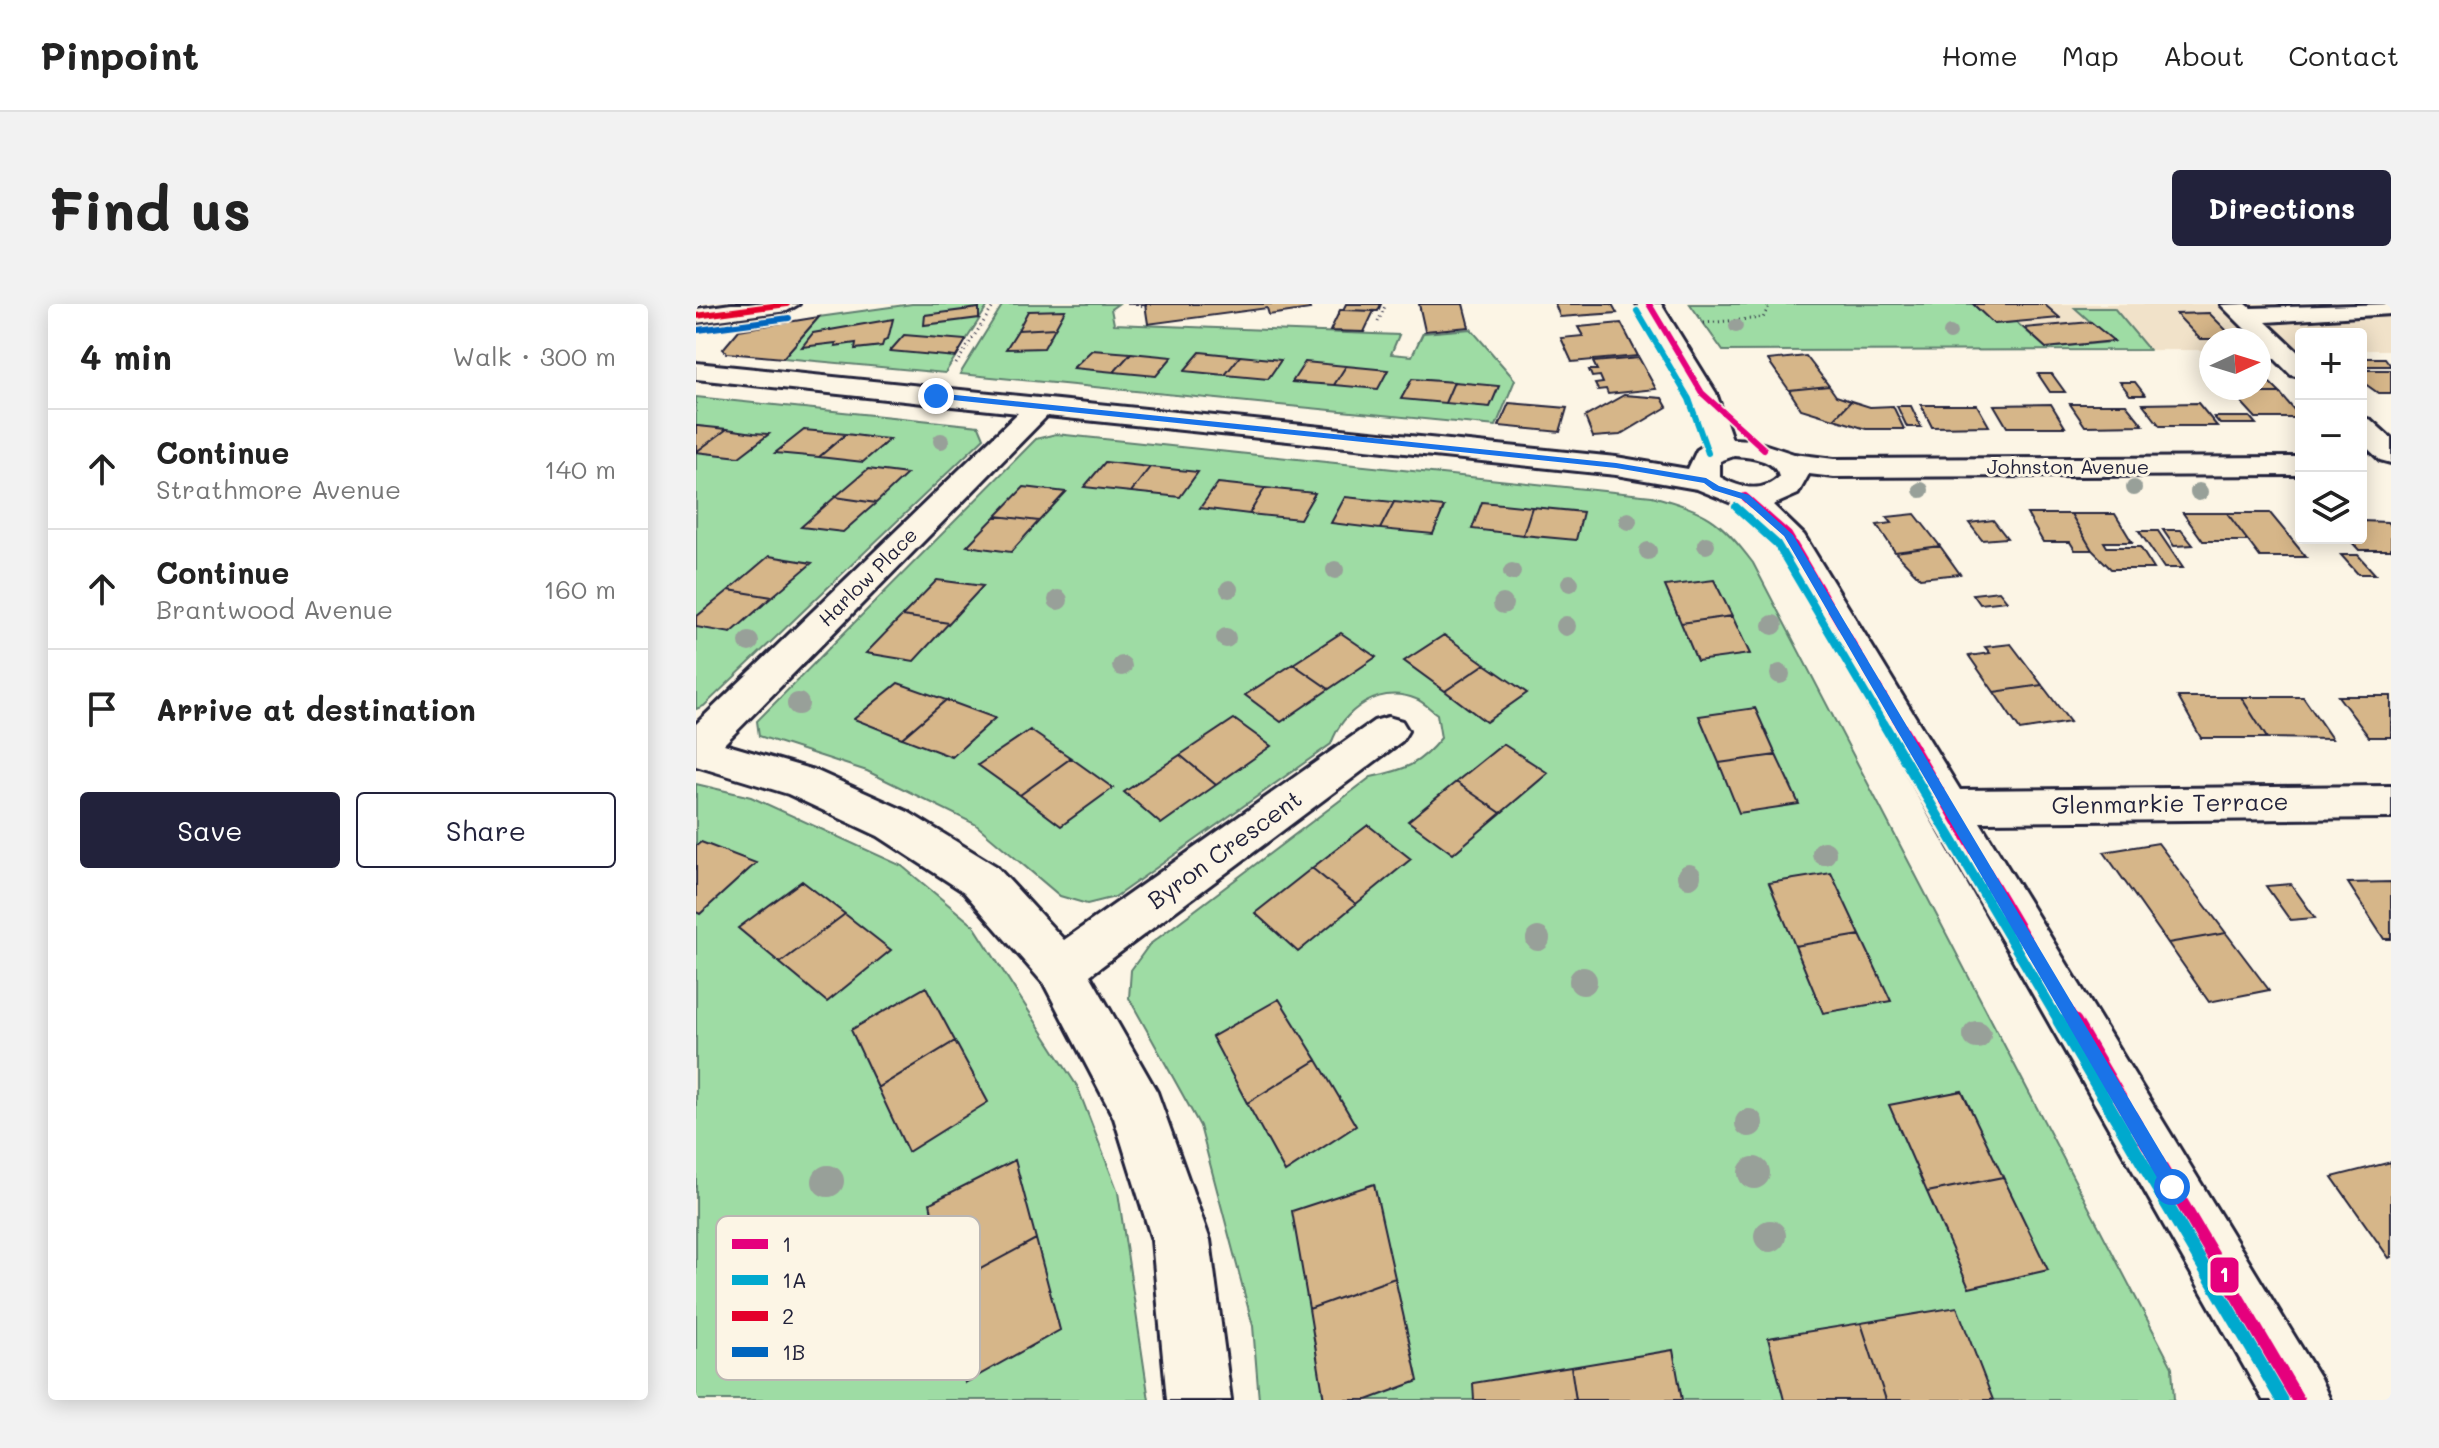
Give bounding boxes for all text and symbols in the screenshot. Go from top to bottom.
text: Pinpoint [40,30,199,80]
text: Home [1942,37,2018,73]
text: Map [2062,37,2119,73]
text: About [2163,37,2244,73]
text: Contact [2288,37,2399,73]
button: Directions [2172,170,2391,246]
text: Find us [48,172,251,245]
north arrow [2199,328,2271,400]
map controls [2295,328,2367,544]
button: + [2295,328,2367,400]
text: 4 min [80,334,172,379]
text: Walk · 300 m [452,339,616,373]
route end [918,378,954,414]
button: − [2295,400,2367,472]
text: Continue [156,432,289,472]
icon: ahead [80,447,124,491]
text: 140 m [544,452,616,486]
street label: Johnston Avenue [1987,453,2149,479]
text: Strathmore Avenue [156,472,401,506]
button: layers [2295,472,2367,544]
street label: Harlow Place [812,521,922,631]
text: Continue [156,552,289,592]
icon: ahead [80,567,124,611]
text: 160 m [544,572,616,606]
text: Brantwood Avenue [156,592,393,626]
icon: arrive [80,687,124,731]
text: Arrive at destination [156,689,476,729]
street label: Byron Crescent [1141,782,1307,915]
street label: Glenmarkie Terrace [2051,785,2289,820]
button: Save [80,792,340,868]
button: Share [356,792,616,868]
route start [2154,1169,2190,1205]
legend [716,1216,980,1380]
text: 1 [782,1229,792,1258]
line badge: 1 [2209,1256,2240,1294]
text: 1 [2219,1259,2229,1288]
text: 1A [782,1265,807,1294]
text: 2 [782,1301,794,1330]
text: 1B [782,1337,806,1366]

